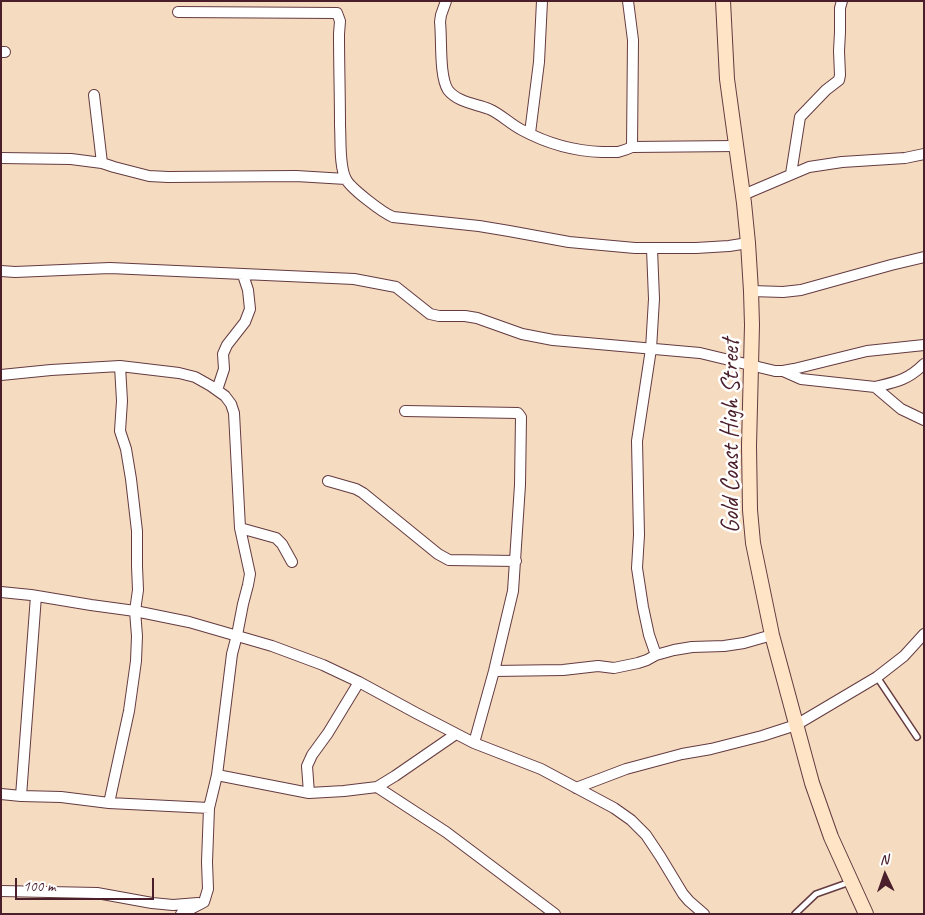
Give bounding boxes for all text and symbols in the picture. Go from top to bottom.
street label: Gold Coast High Street [716,339,746,533]
north arrow [860,850,910,900]
text: N [879,851,889,868]
scale bar [18,868,156,900]
text: 100 m [23,877,55,896]

